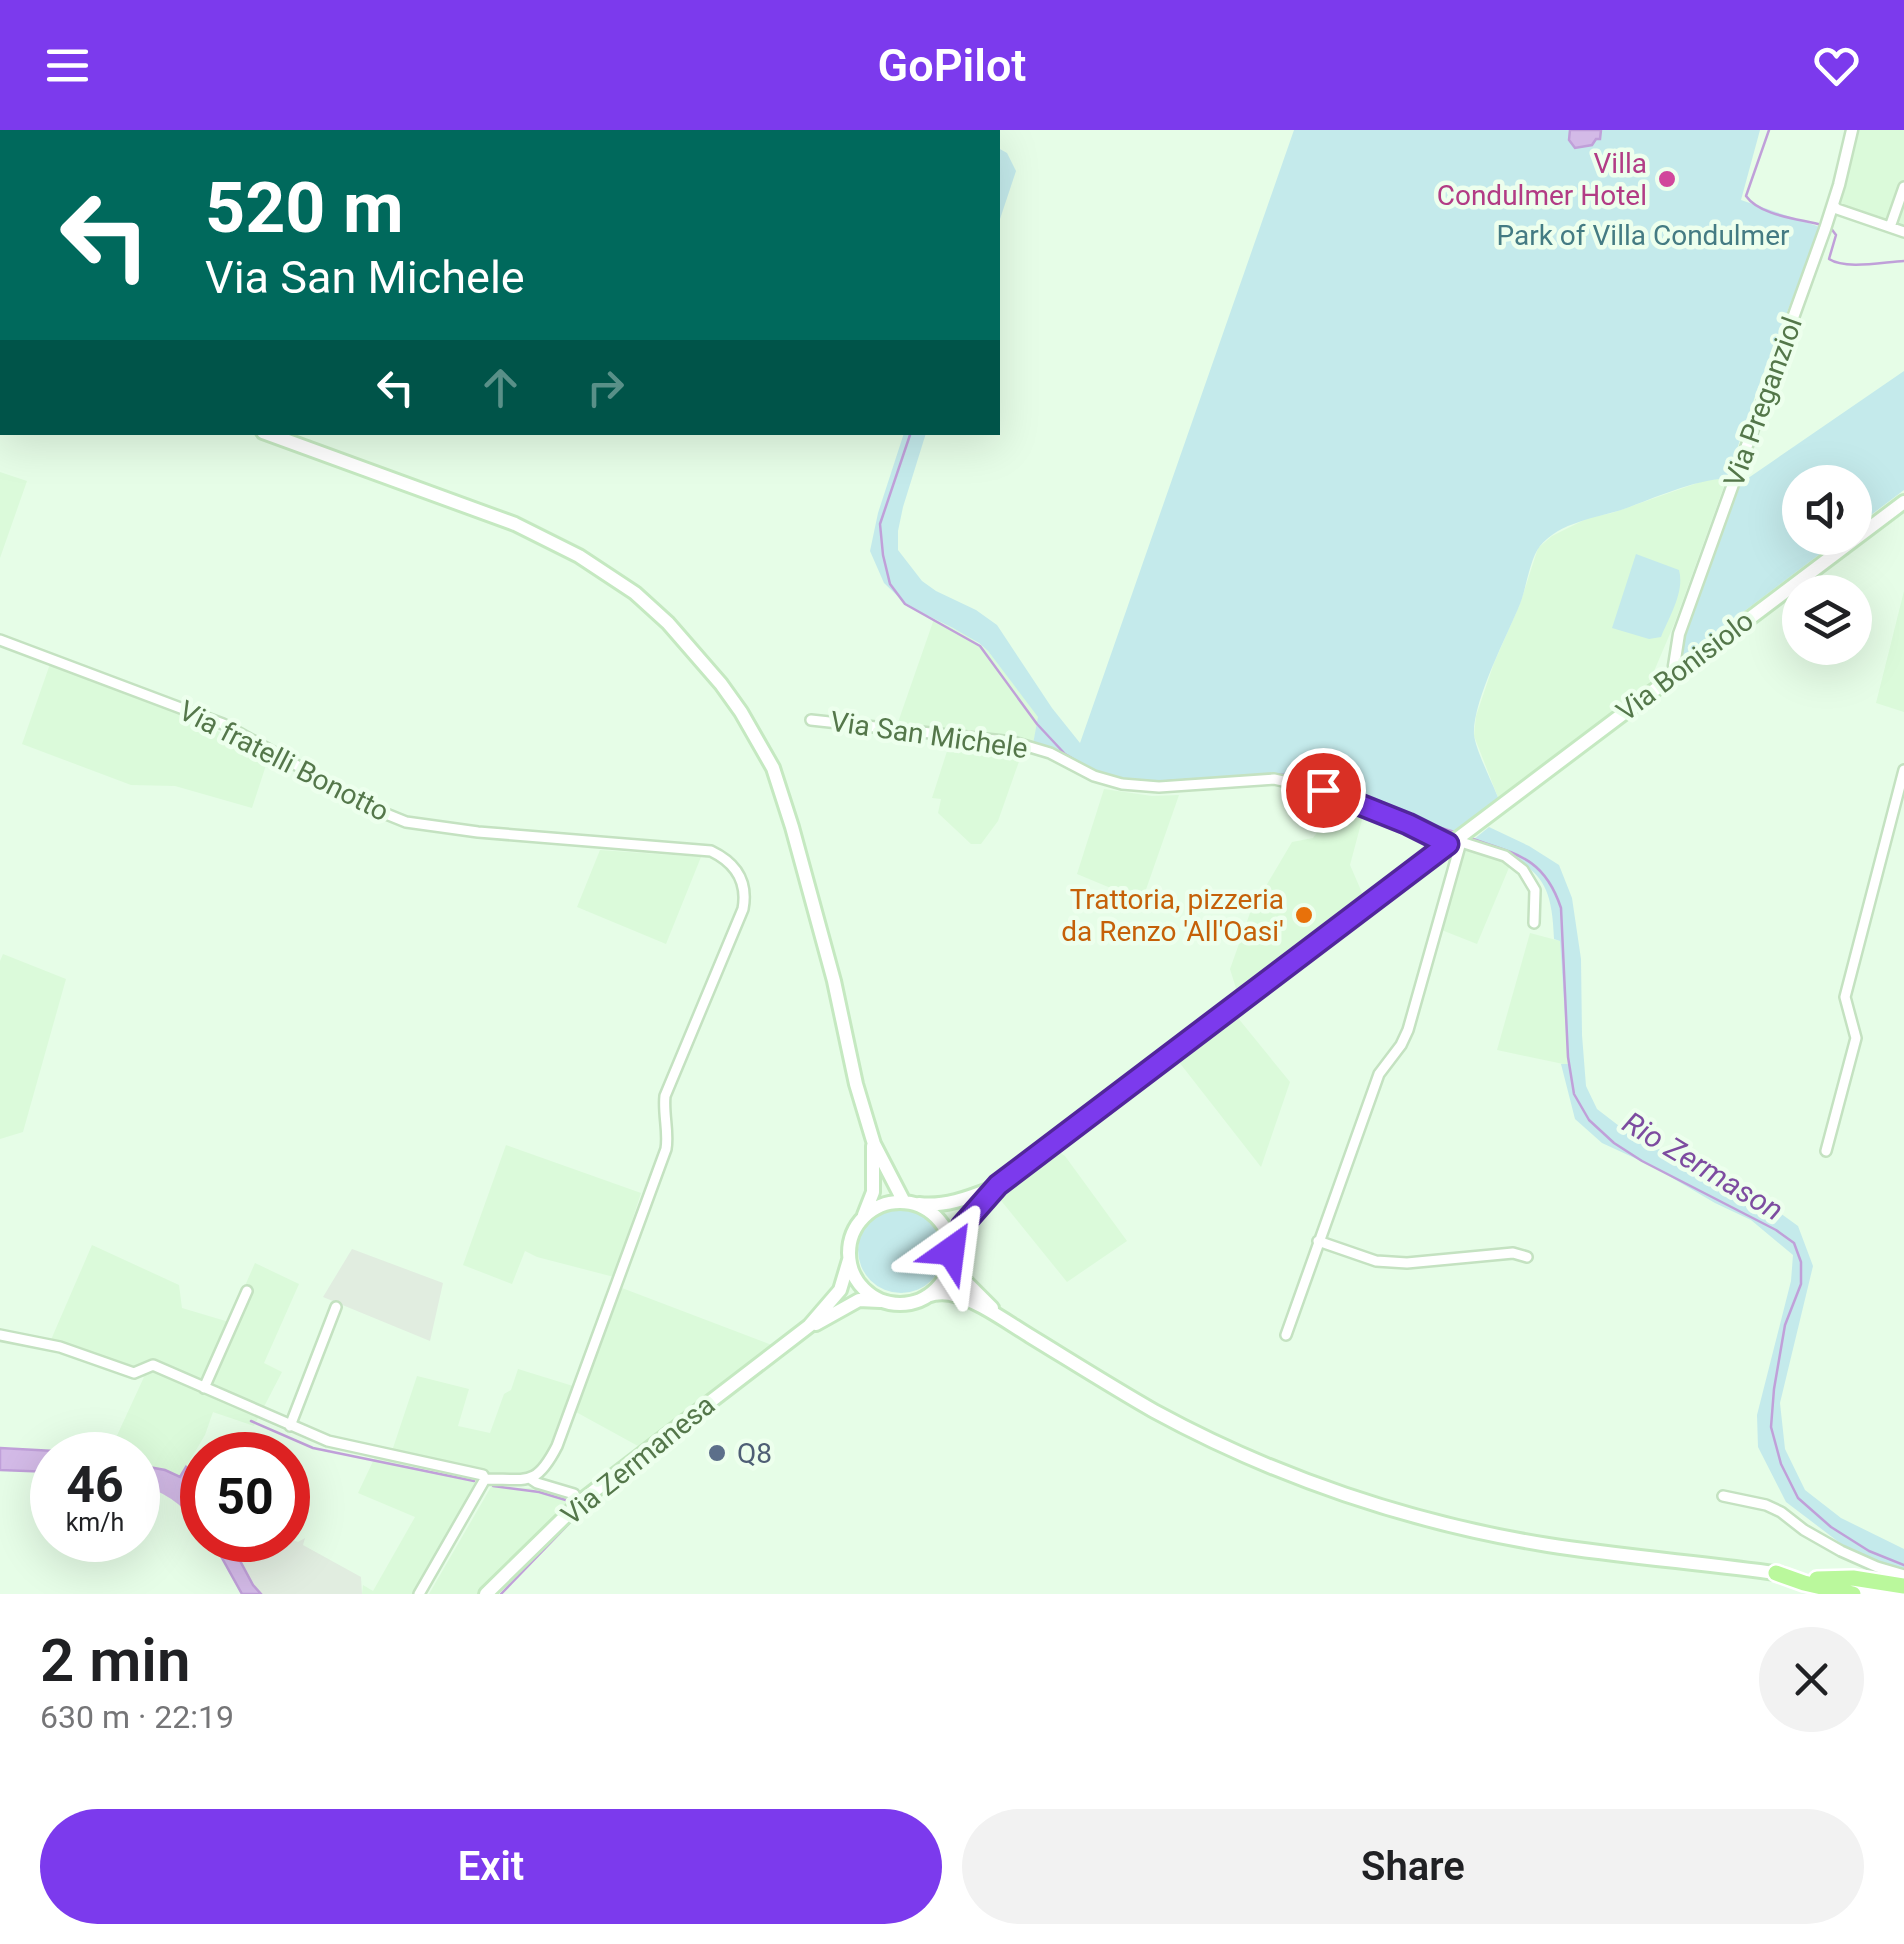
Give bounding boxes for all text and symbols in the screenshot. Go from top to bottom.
icon: menu [40,38,95,93]
icon: heart [1809,38,1864,93]
text: GoPilot [878,39,1026,92]
place label: Villa Condulmer Hotel [1437,147,1647,212]
text: 520 m [205,167,404,249]
marker: Villa Condulmer Hotel [1656,168,1678,190]
icon: left [40,170,170,300]
park label: Park of Villa Condulmer [1496,219,1790,252]
text: Via San Michele [205,251,525,304]
street label: Via Preganziol [1717,313,1809,491]
icon: left [368,360,423,415]
icon: ahead [473,360,528,415]
icon: right [578,360,633,415]
map controls [1782,465,1872,665]
button: sound [1782,465,1872,555]
button: layers [1782,575,1872,665]
street label: Via Bonisiolo [1610,604,1760,728]
street label: Via fratelli Bonotto [174,694,394,828]
street label: Via San Michele [828,705,1030,765]
pin [1281,748,1366,833]
icon: arrive [1296,763,1351,818]
place label: Trattoria, pizzeria da Renzo 'All'Oasi' [1061,883,1284,948]
marker: Trattoria, pizzeria da Renzo 'All'Oasi' [1293,904,1315,926]
water label: Rio Zermason [1617,1105,1789,1227]
position arrow [899,1199,1003,1303]
street label: Via Zermanesa [555,1388,721,1532]
speed limit sign: 50 [180,1432,310,1562]
place label: Q8 [737,1437,772,1470]
marker: Q8 [706,1442,728,1464]
text: 46 [66,1456,124,1514]
text: km/h [66,1508,124,1537]
text: 2 min [40,1625,190,1696]
button: close [1759,1627,1864,1732]
text: 630 m · 22:19 [40,1698,234,1736]
button: Exit [40,1809,942,1924]
button: Share [962,1809,1864,1924]

